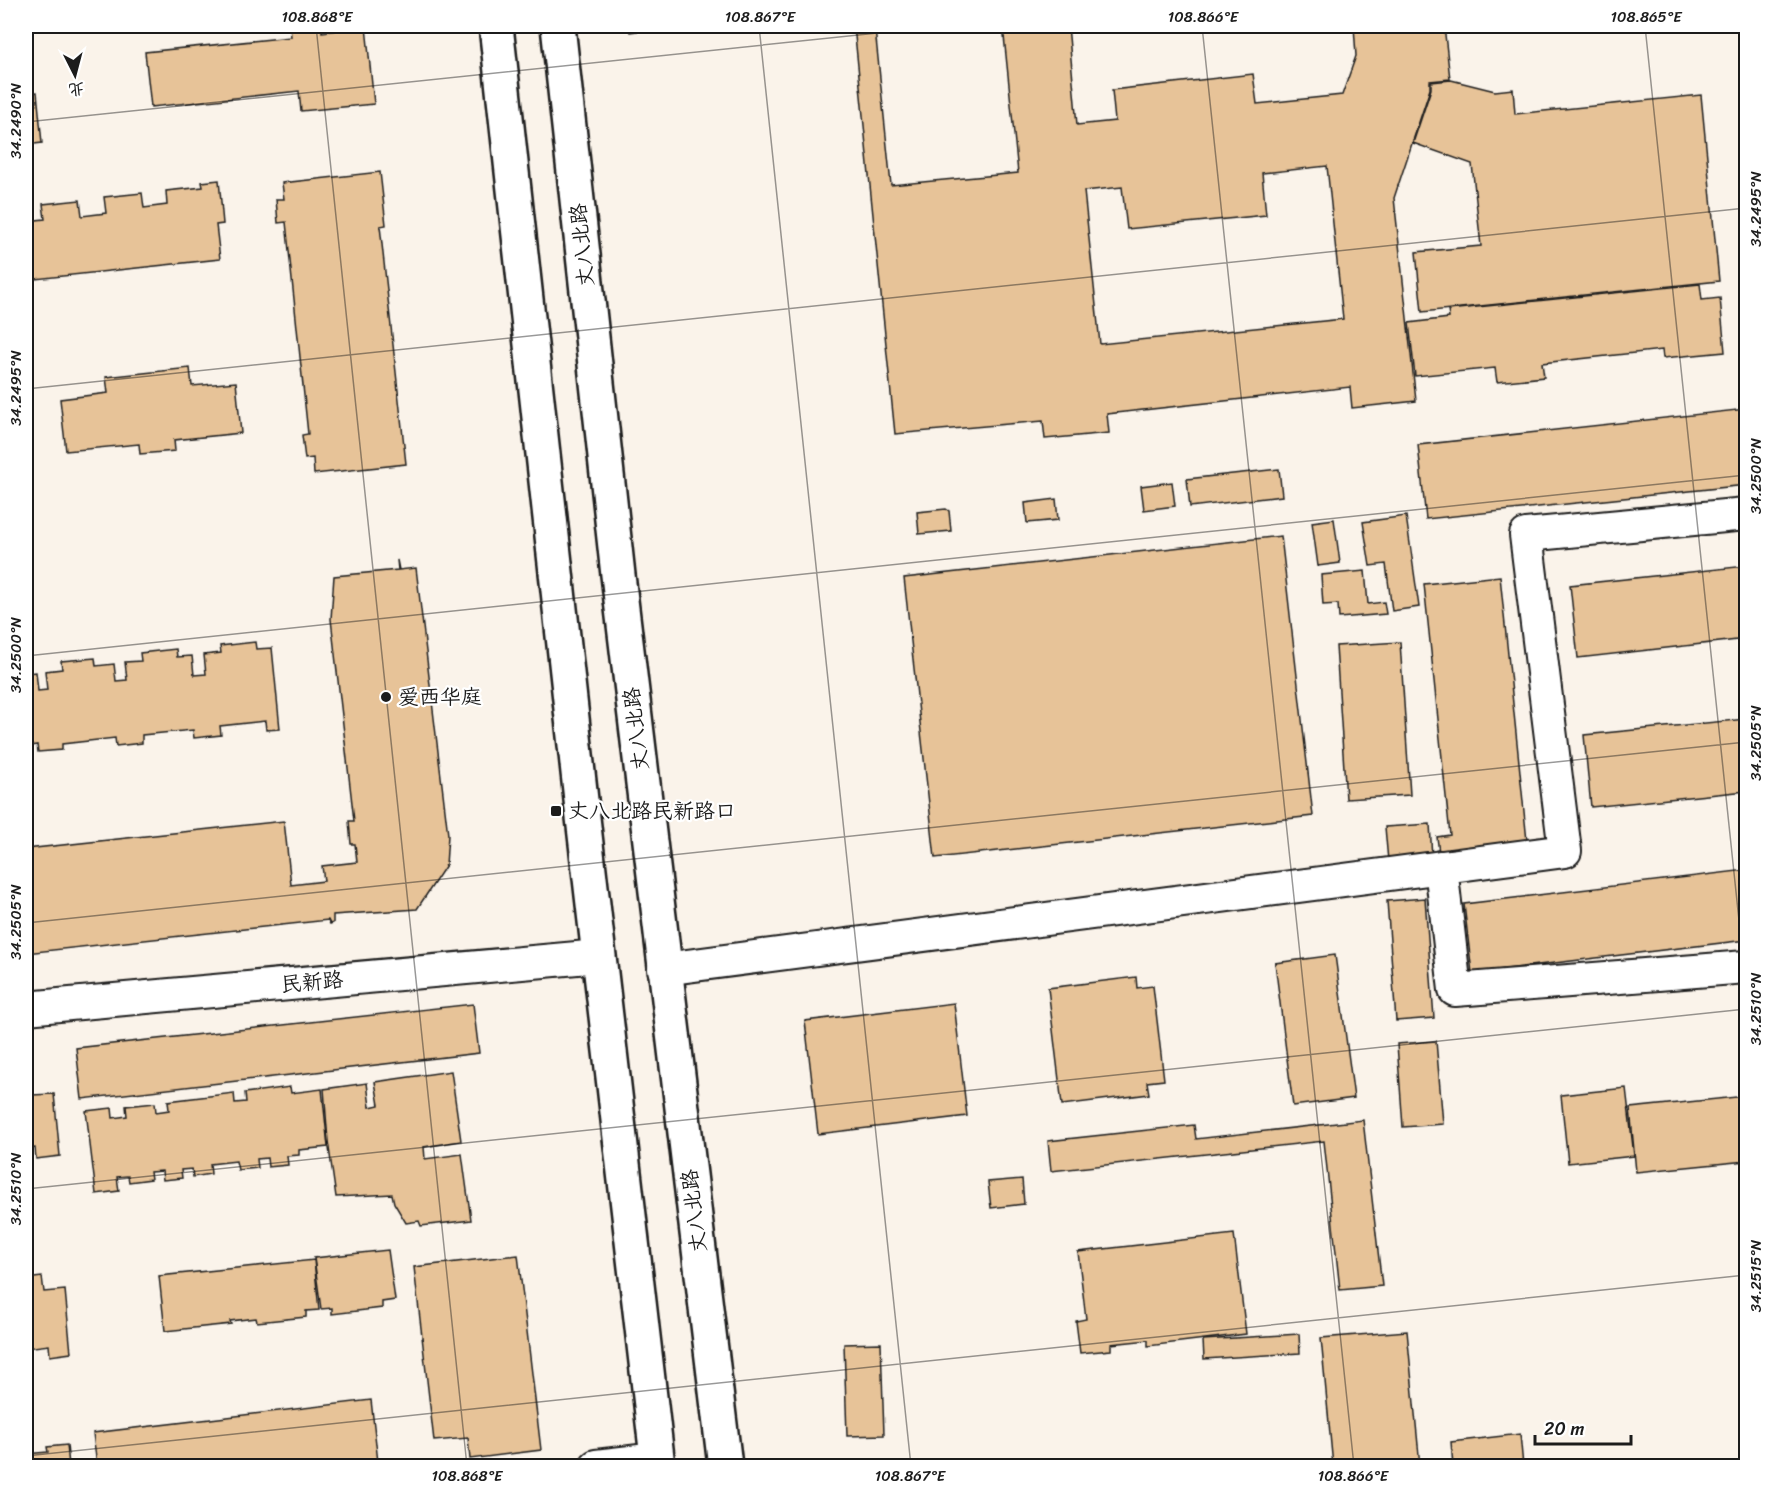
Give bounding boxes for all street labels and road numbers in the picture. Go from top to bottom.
street label: 丈八北路 [559,201,605,289]
street label: 丈八北路 [612,685,660,773]
street label: 民新路 [279,960,345,1004]
street label: 丈八北路 [670,1167,718,1255]

